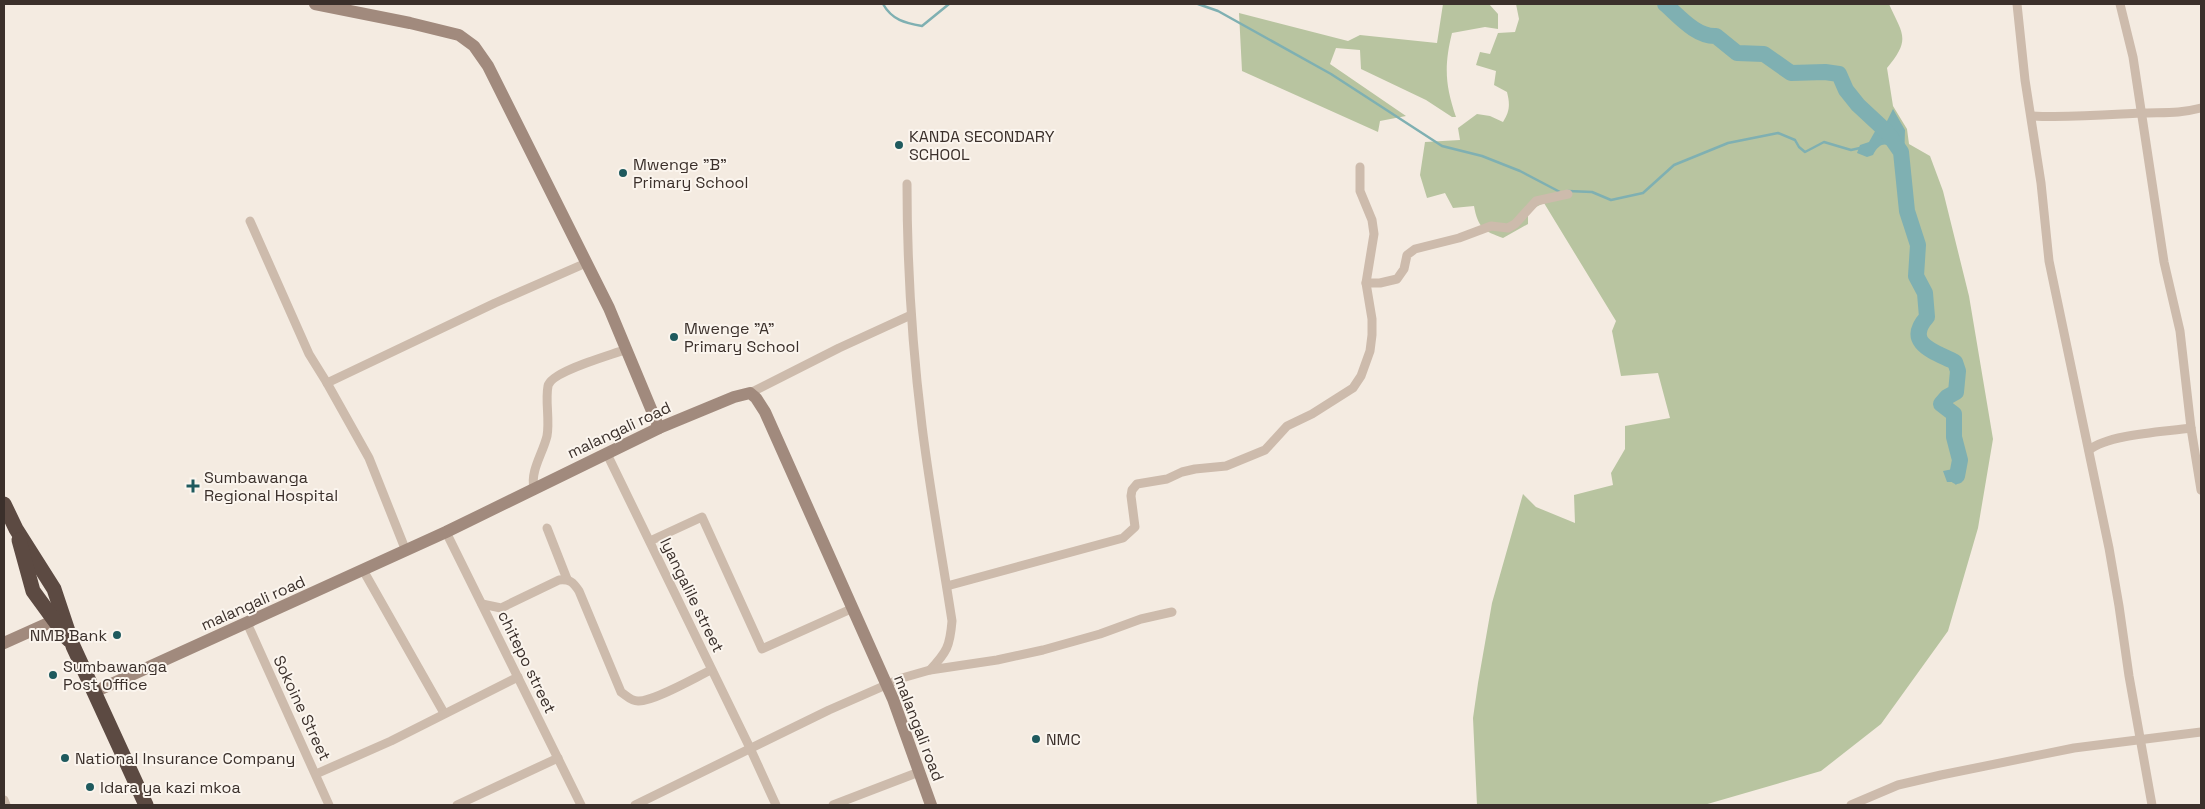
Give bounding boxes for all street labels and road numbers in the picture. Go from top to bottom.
street label: malangali road [564,397,674,463]
street label: lyangalile street [655,534,729,656]
street label: malangali road [197,571,309,635]
street label: chitepo street [493,607,561,717]
street label: Sokoine Street [268,652,336,764]
street label: malangali road [889,672,949,784]

